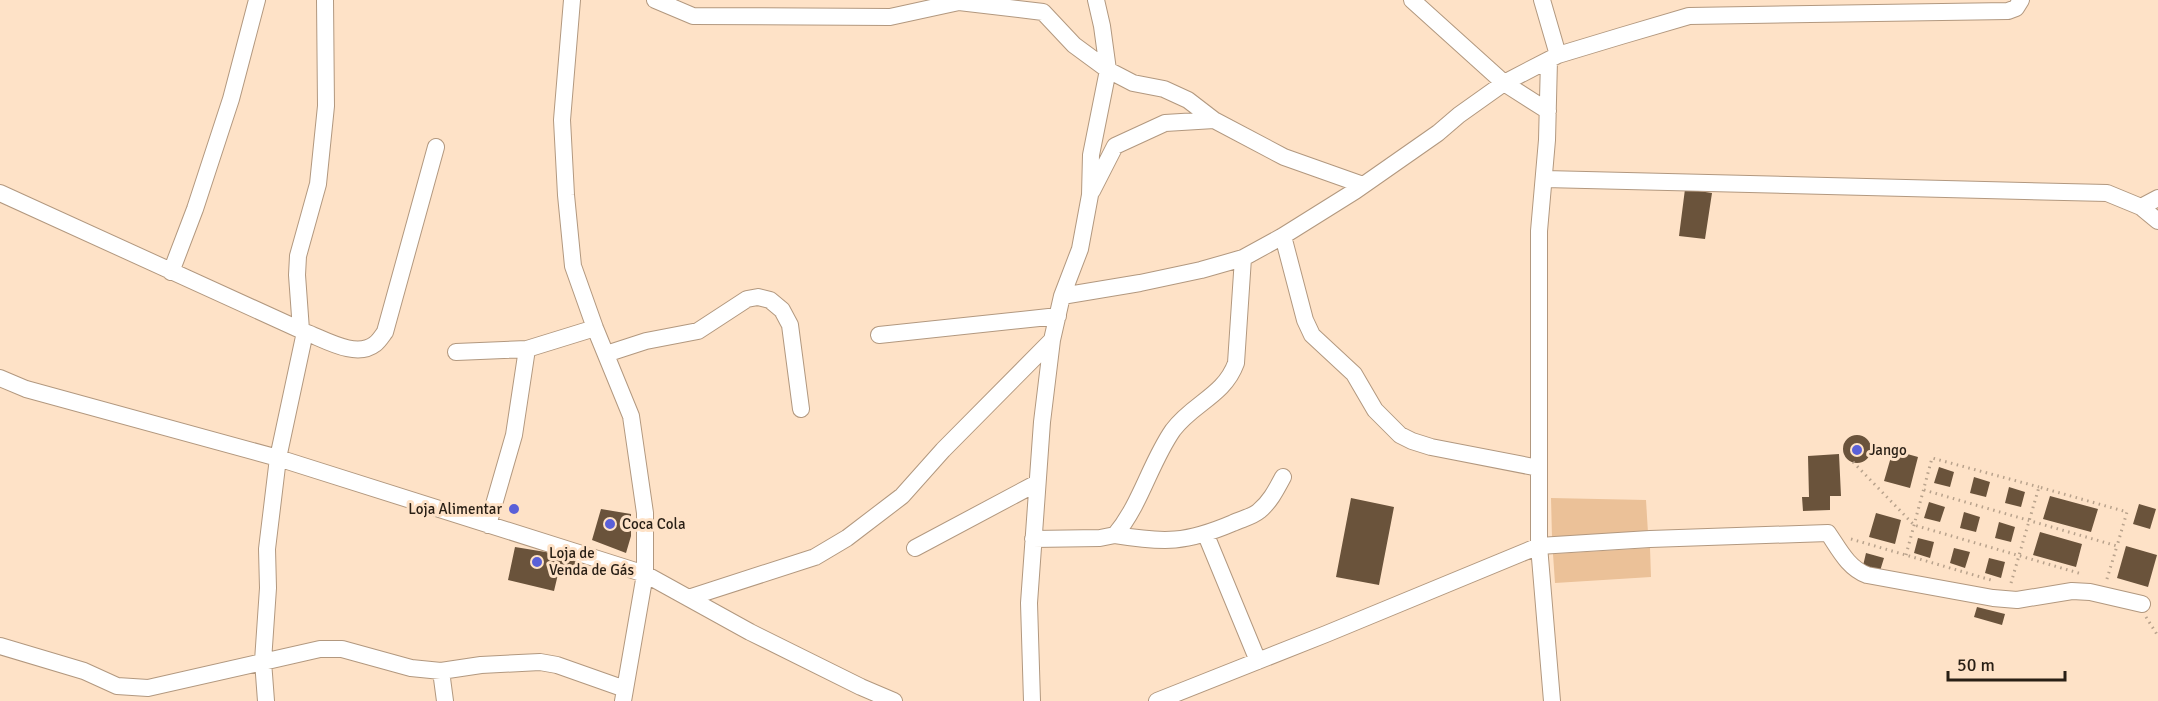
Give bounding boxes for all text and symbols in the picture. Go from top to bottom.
place label: Jango [1869,441,1907,459]
marker: Jango [1850,443,1864,457]
place label: Loja Alimentar [408,500,502,518]
marker: Loja Alimentar [507,502,521,516]
place label: Coca Cola [622,515,686,533]
marker: Coca Cola [603,517,617,531]
place label: Loja de Venda de Gás [549,544,634,579]
marker: Loja de Venda de Gás [530,555,544,569]
scale bar [1948,644,2065,682]
text: 50 m [1957,654,1995,676]

